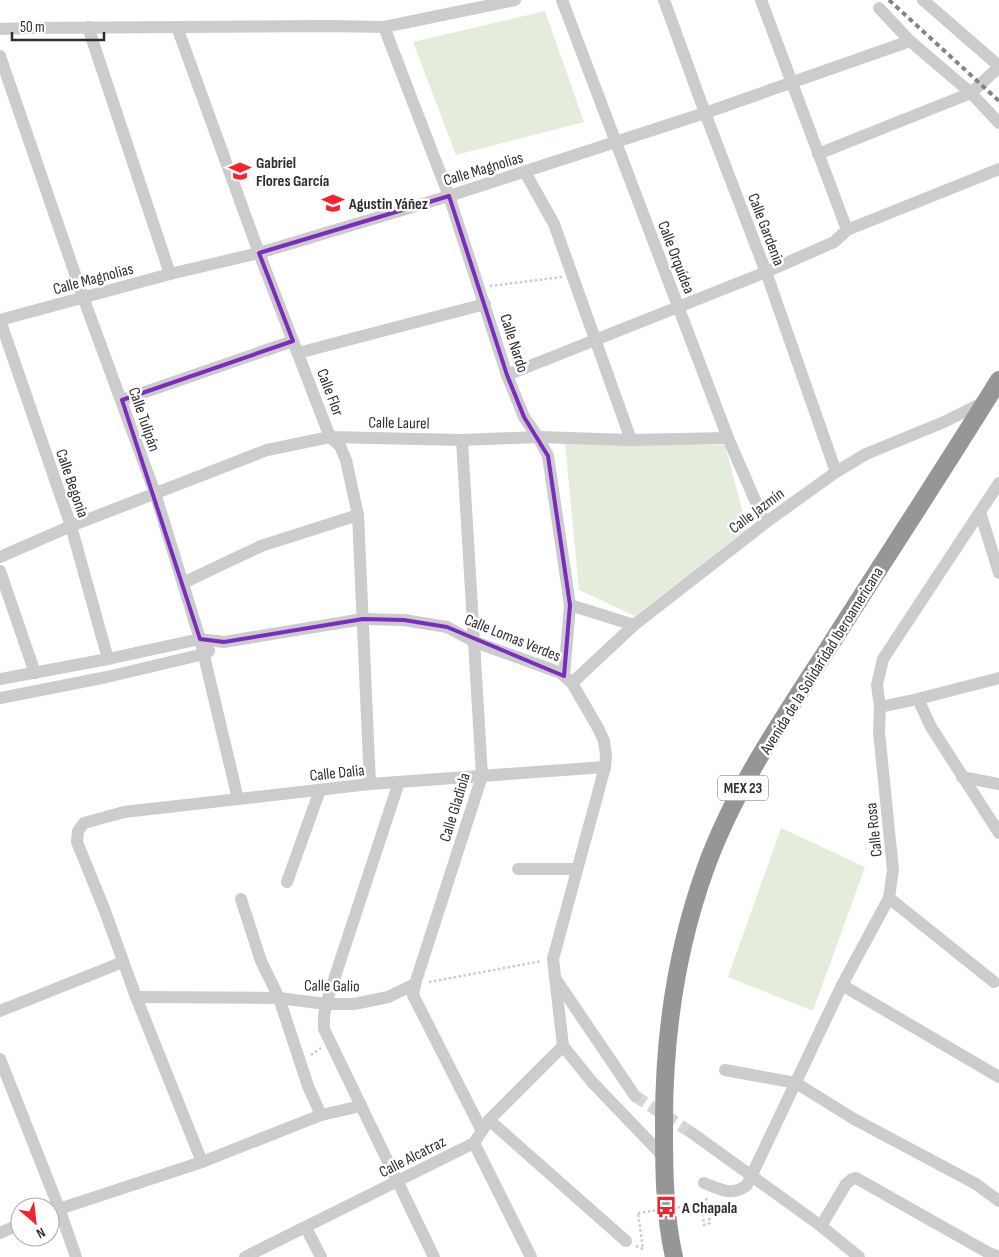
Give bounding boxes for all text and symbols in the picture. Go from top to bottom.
scale bar [12,10,105,42]
text: 50 m [20,18,45,37]
street label: Calle Magnolias [441,148,526,191]
place label: Gabriel Flores García [256,154,329,191]
school or university icon: Gabriel Flores García [227,158,253,184]
school or university icon: Agustin Yáñez [320,190,346,216]
street label: Calle Gardenia [743,191,788,268]
place label: Agustin Yáñez [348,195,428,214]
street label: Calle Orquídea [653,218,698,297]
street label: Calle Magnolias [51,260,136,299]
street label: Calle Nardo [495,312,532,375]
street label: Calle Flor [312,366,347,419]
street label: Calle Tulipán [124,385,163,454]
street label: Calle Laurel [368,413,430,434]
street label: Calle Begonia [51,447,92,520]
street label: Calle Jazmín [726,484,788,538]
street label: Avenida de la Solidaridad Iberoamericana [756,564,888,759]
street label: Calle Lomas Verdes [462,610,564,666]
street label: Calle Dalia [309,761,365,786]
street label: Calle Gladiola [436,771,475,844]
road number: MEX 23 [718,776,768,800]
street label: Calle Rosa [862,802,887,858]
street label: Calle Galio [304,977,360,996]
street label: Calle Alcatraz [376,1132,449,1182]
bus stop icon: A Chapala [653,1194,679,1220]
north arrow [10,1197,60,1247]
place label: A Chapala [681,1199,737,1218]
text: N [34,1224,48,1242]

